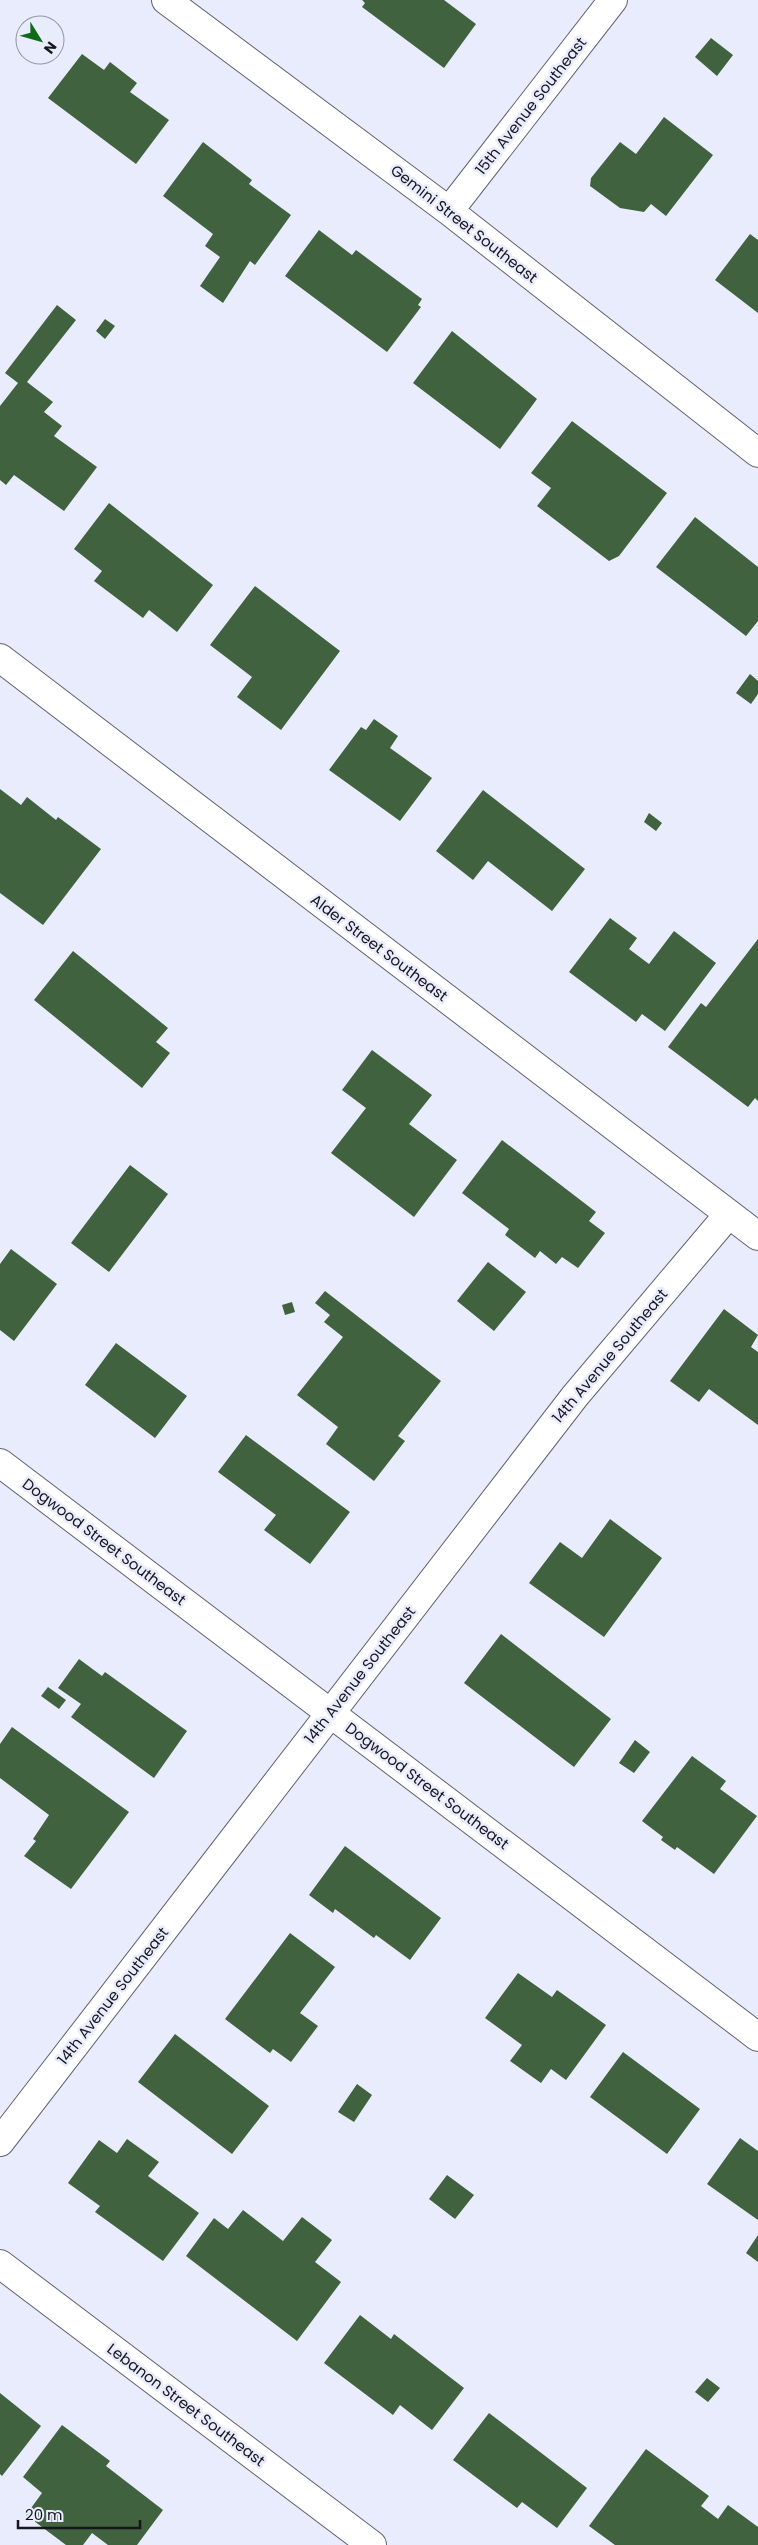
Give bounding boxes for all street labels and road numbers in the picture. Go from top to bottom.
street label: 15th Avenue Southeast [470,32,591,179]
street label: Gemini Street Southeast [386,160,542,288]
street label: Alder Street Southeast [306,889,452,1006]
street label: 14th Avenue Southeast [547,1284,672,1427]
street label: Dogwood Street Southeast [18,1473,190,1610]
street label: 14th Avenue Southeast [299,1601,420,1748]
street label: Dogwood Street Southeast [341,1717,513,1854]
street label: 14th Avenue Southeast [52,1922,173,2069]
street label: Lebanon Street Southeast [103,2338,270,2471]

